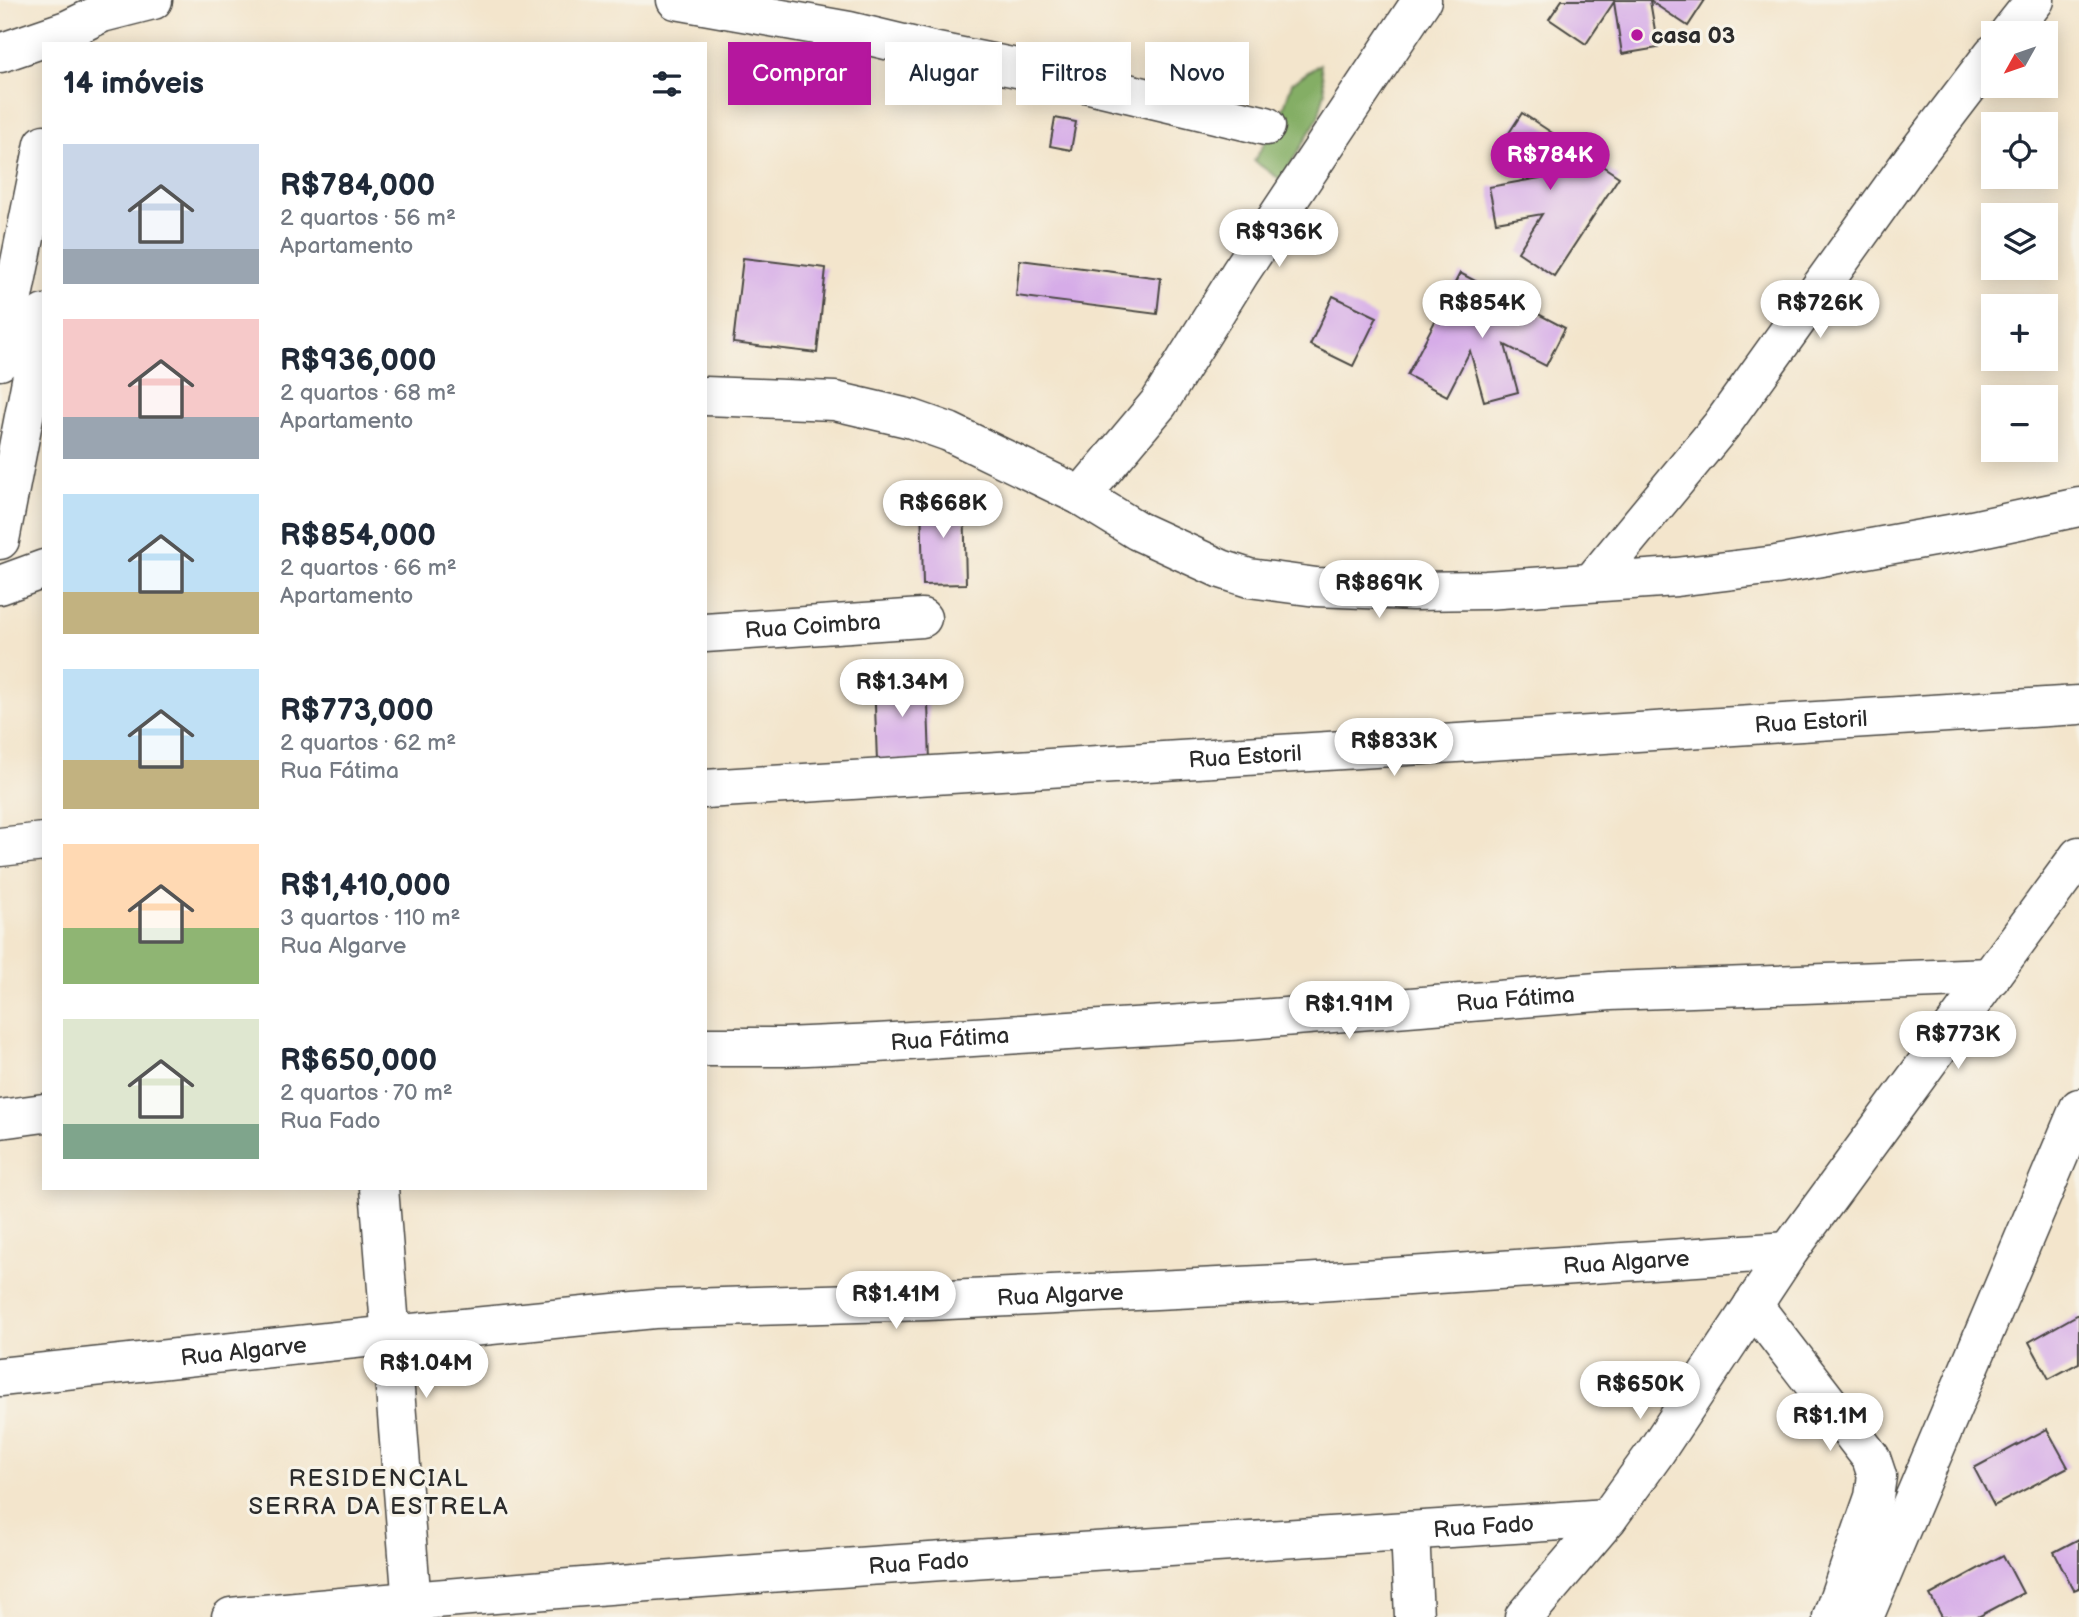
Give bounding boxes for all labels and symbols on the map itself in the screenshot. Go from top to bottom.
north arrow [1981,21,2058,98]
place label: casa 03 [1651,22,1735,50]
marker: casa 03 [1629,27,1645,43]
pin: R$784K [1493,132,1607,192]
pin: R$936K [1222,210,1336,269]
pin: R$854K [1425,280,1539,340]
pin: R$726K [1763,280,1877,340]
pin: R$668K [886,480,1000,540]
pin: R$869K [1322,560,1436,620]
street label: Rua Coimbra [744,608,882,645]
pin: R$1.34M [837,660,967,719]
street label: Rua Estoril [1754,705,1868,740]
pin: R$833K [1337,718,1451,778]
street label: Rua Estoril [1188,740,1302,774]
street label: Rua Fátima [1455,981,1576,1018]
pin: R$1.91M [1284,982,1414,1041]
pin: R$773K [1901,1012,2015,1071]
street label: Rua Fátima [890,1022,1010,1057]
street label: Rua Algarve [1562,1245,1690,1281]
pin: R$1.41M [831,1272,961,1331]
street label: Rua Algarve [996,1279,1124,1313]
street label: Rua Algarve [179,1331,308,1373]
pin: R$1.04M [361,1340,491,1400]
pin: R$650K [1583,1362,1697,1421]
pin: R$1.1M [1773,1394,1887,1453]
district label: RESIDENCIAL SERRA DA ESTRELA [248,1464,510,1521]
street label: Rua Fado [1433,1510,1535,1544]
street label: Rua Fado [868,1546,970,1581]

